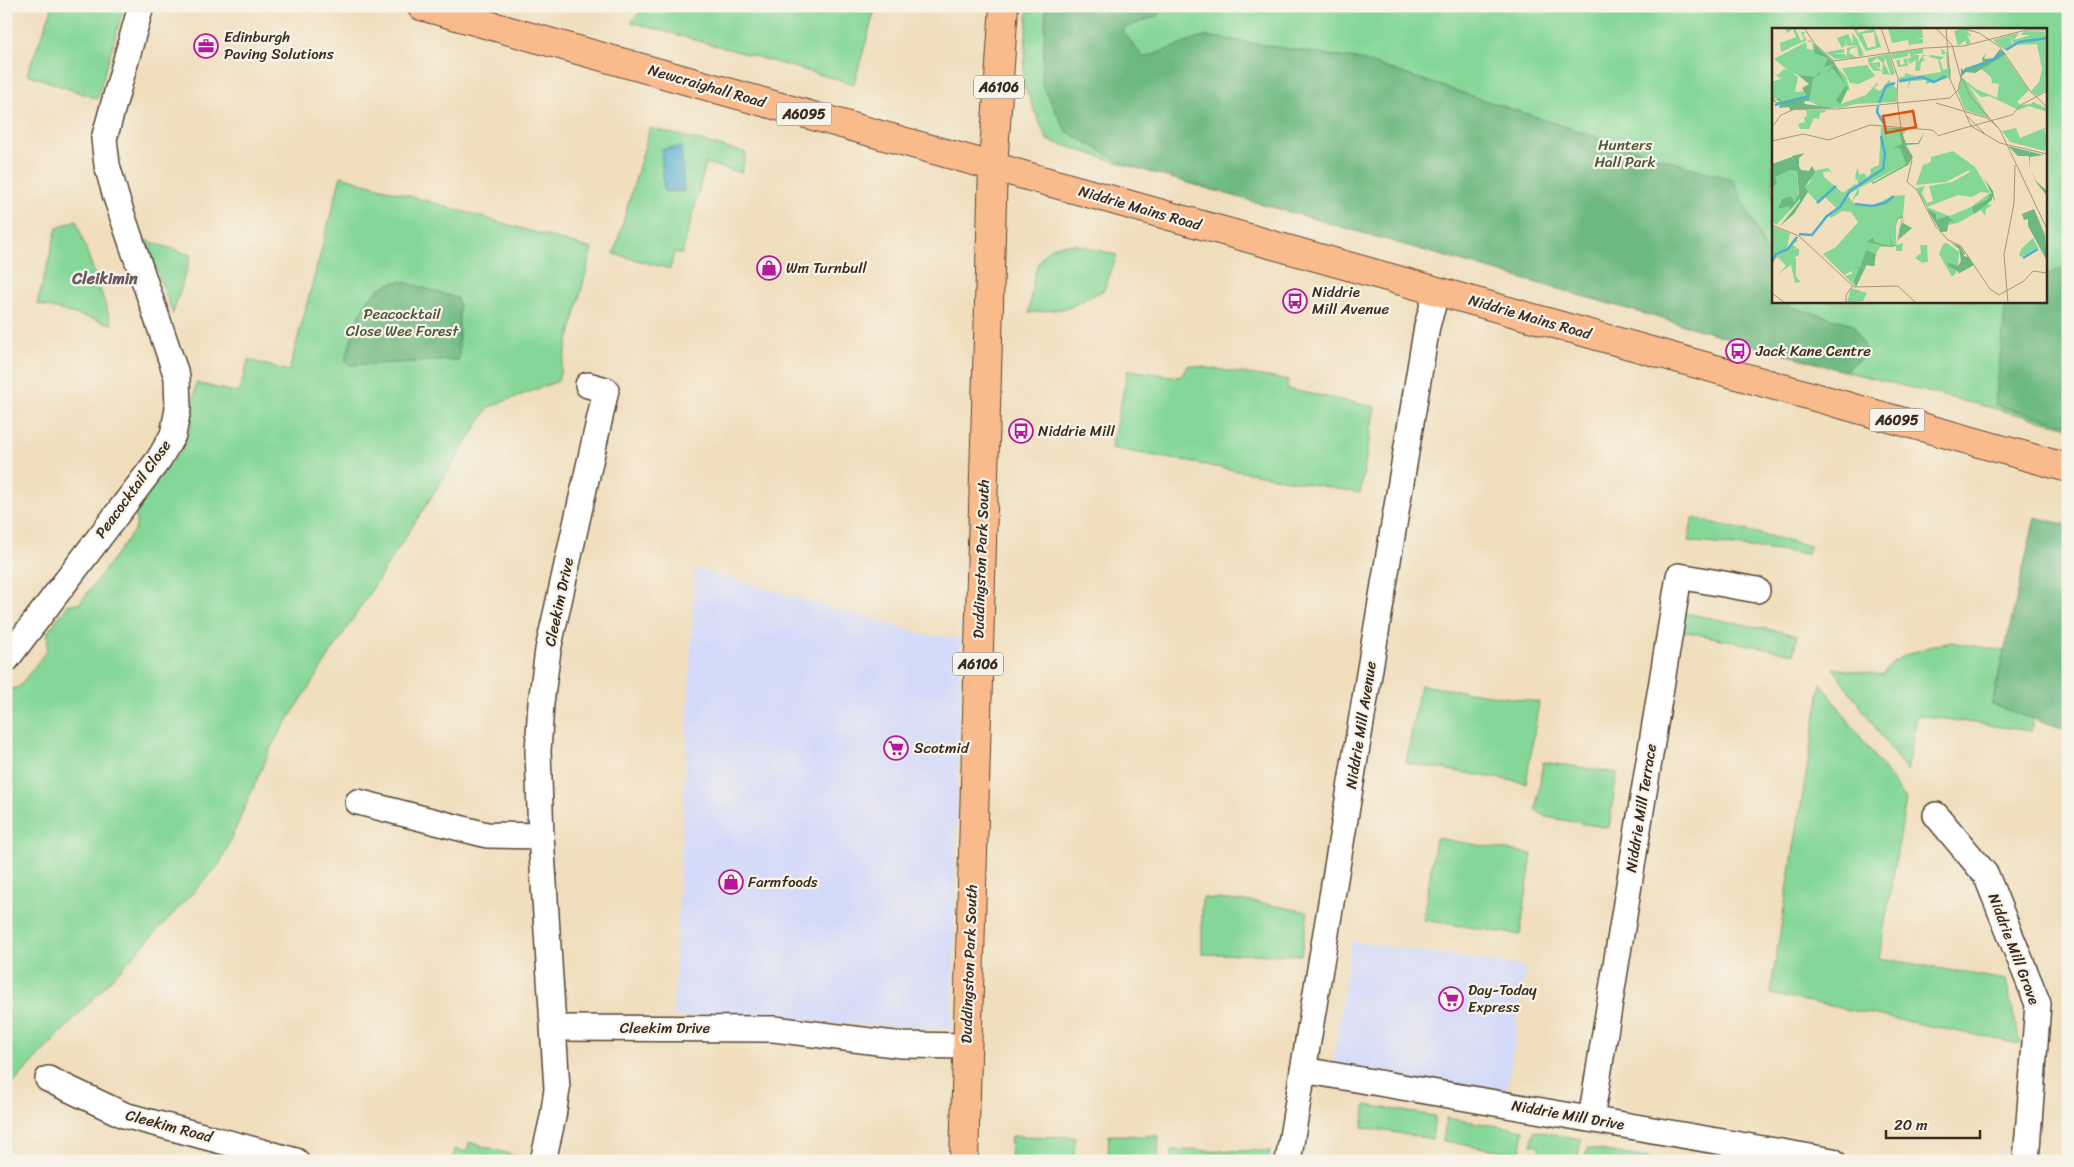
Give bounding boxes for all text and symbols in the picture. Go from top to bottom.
place label: Edinburgh Paving Solutions [224,24,334,67]
inset map [1772,28,2046,302]
office icon: Edinburgh Paving Solutions [193,33,219,59]
street label: Newcraighall Road [645,57,770,116]
road number: A6106 [974,75,1024,98]
road number: A6095 [776,102,832,126]
park label: Hunters Hall Park [1594,132,1657,175]
street label: Niddrie Mains Road [1076,178,1205,238]
shop icon: Wm Turnbull [756,255,782,281]
place label: Wm Turnbull [786,255,867,281]
district label: Cleikimin [71,264,138,293]
place label: Niddrie Mill Avenue [1312,279,1389,322]
street label: Niddrie Mains Road [1466,287,1595,347]
bus stop icon: Niddrie Mill Avenue [1282,288,1308,314]
park label: Peacocktail Close Wee Forest [346,301,459,344]
bus stop icon: Jack Kane Centre [1725,338,1751,364]
place label: Jack Kane Centre [1755,338,1871,364]
road number: A6095 [1870,408,1924,432]
bus stop icon: Niddrie Mill [1008,418,1034,444]
place label: Niddrie Mill [1038,418,1115,444]
street label: Peacocktail Close [88,434,178,544]
street label: Duddingston Park South [965,479,997,639]
street label: Cleekim Drive [537,555,581,649]
road number: A6106 [953,652,1003,676]
street label: Niddrie Mill Avenue [1338,659,1384,791]
supermarket icon: Scotmid [883,735,909,761]
place label: Scotmid [914,735,970,761]
street label: Niddrie Mill Terrace [1618,742,1664,874]
shop icon: Farmfoods [718,869,744,895]
place label: Farmfoods [748,869,818,895]
street label: Duddingston Park South [953,884,985,1044]
street label: Niddrie Mill Grove [1981,889,2047,1009]
place label: Day-Today Express [1468,977,1537,1020]
supermarket icon: Day-Today Express [1438,986,1464,1012]
street label: Cleekim Drive [620,1015,711,1041]
street label: Niddrie Mill Drive [1510,1092,1626,1138]
street label: Cleekim Road [123,1102,216,1150]
scale bar [1886,1107,1980,1139]
text: 20 m [1894,1112,1928,1138]

